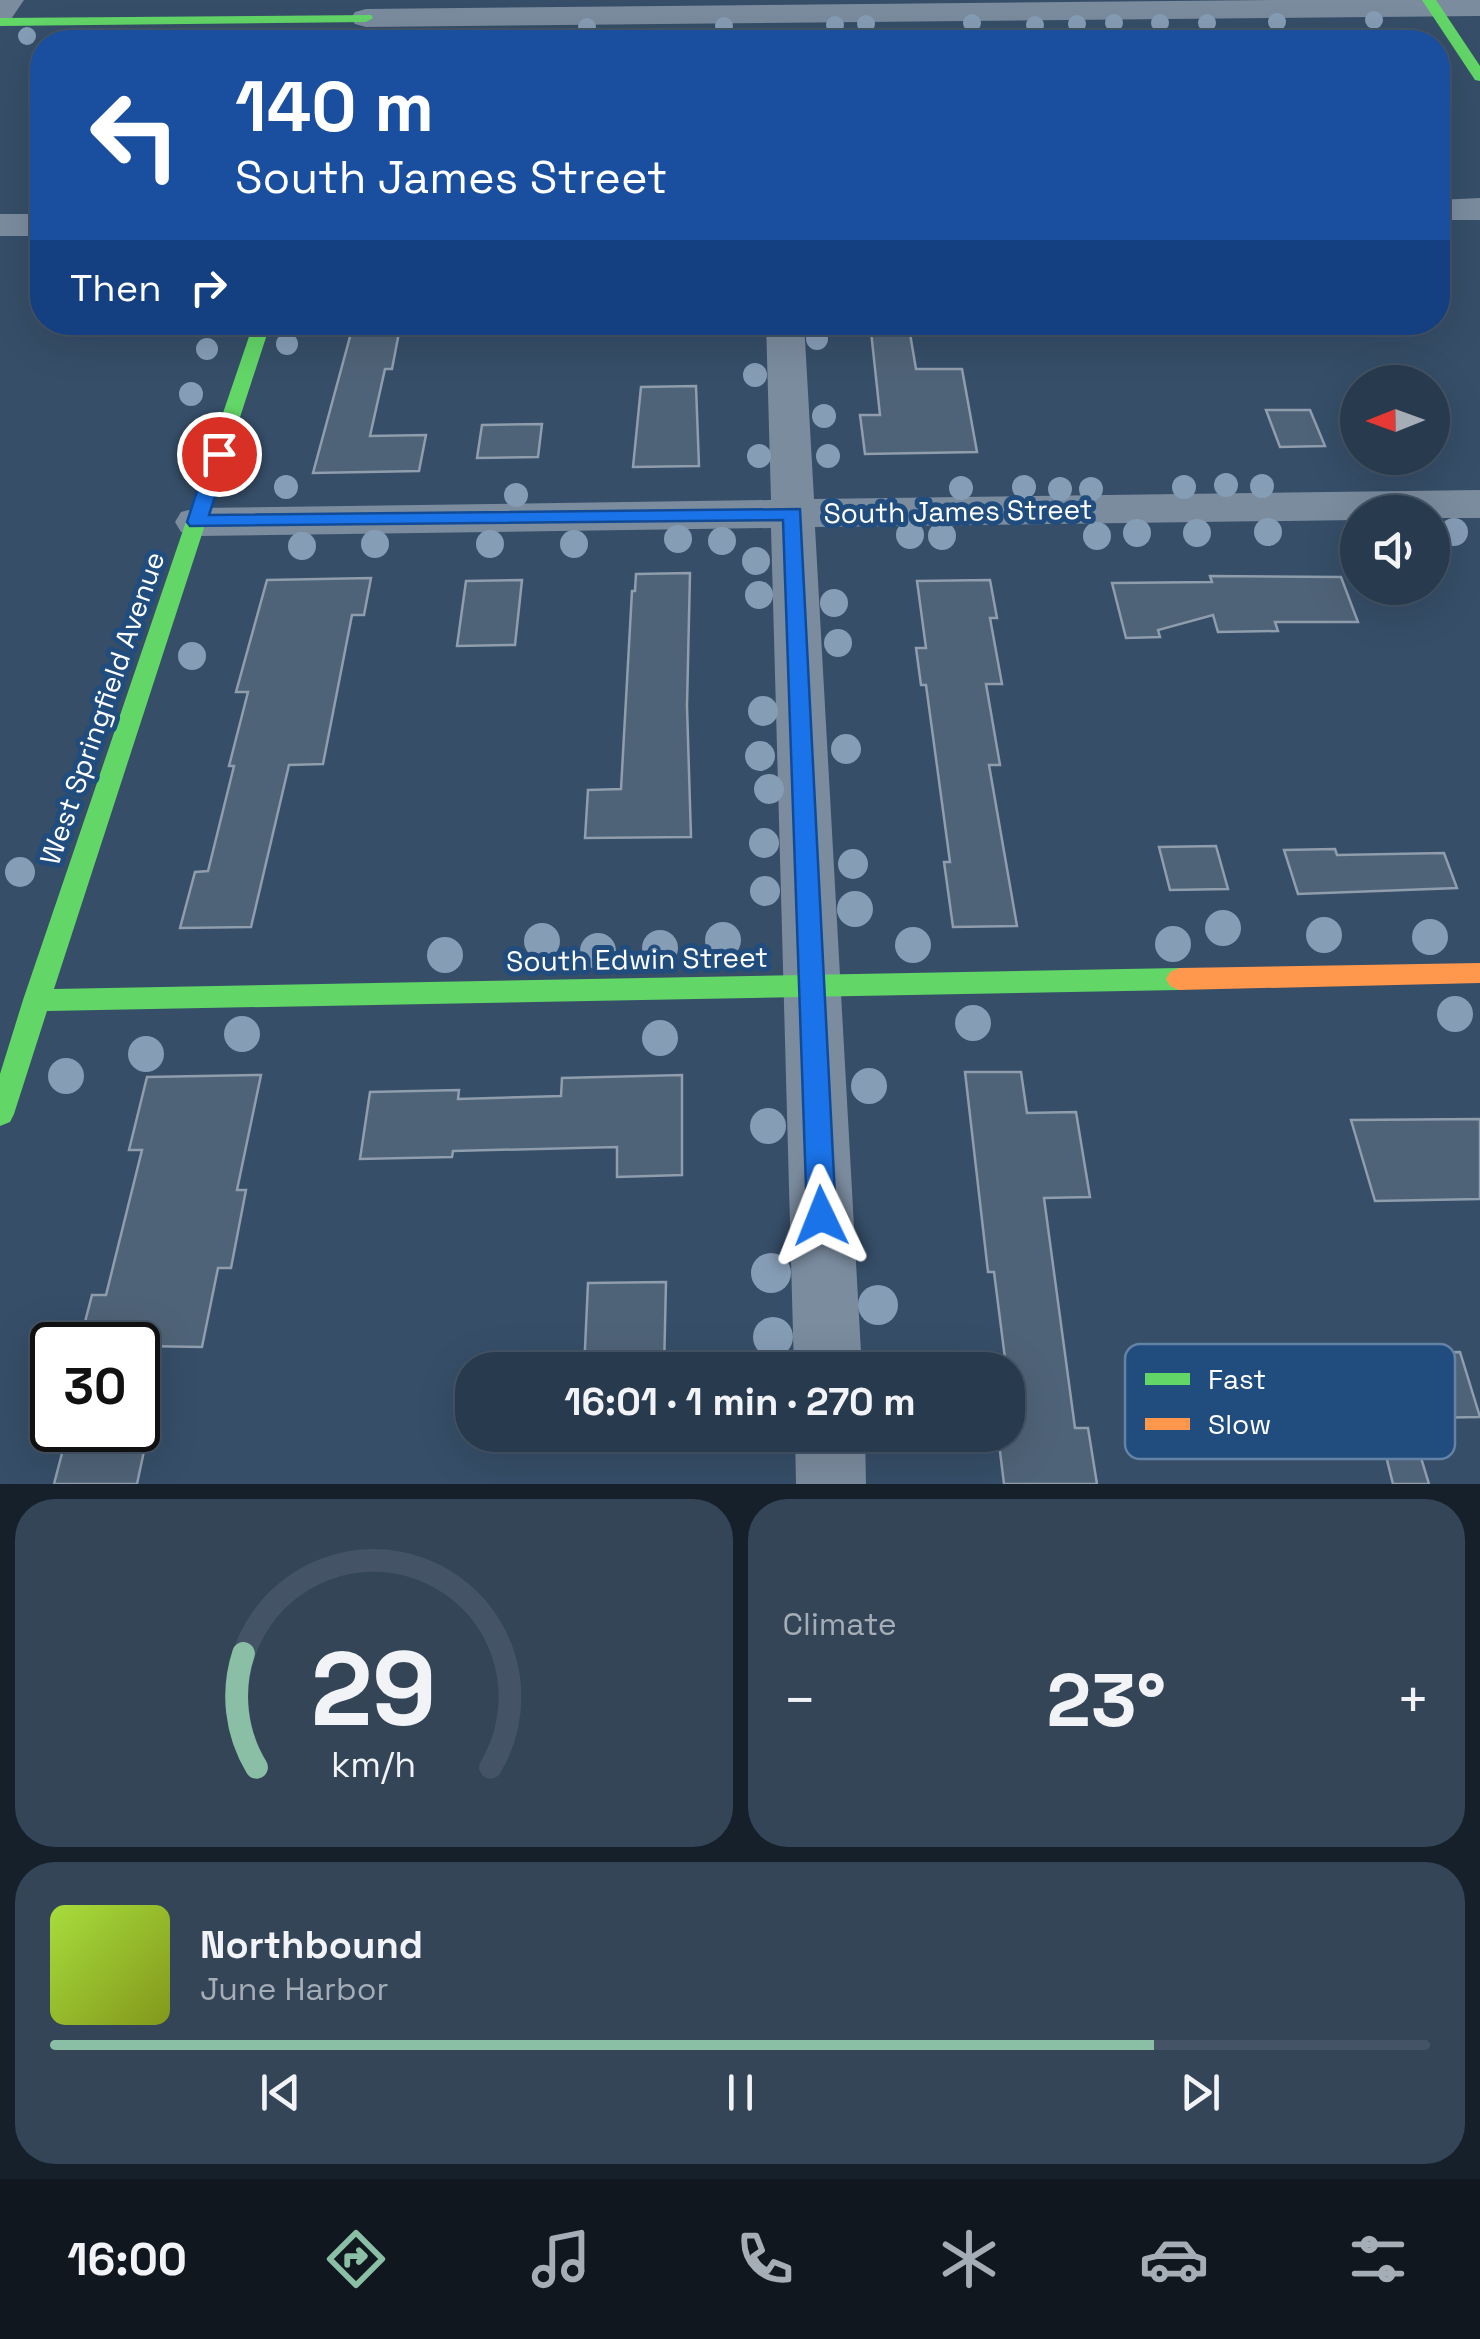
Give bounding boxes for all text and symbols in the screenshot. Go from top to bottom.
text: 140 m [235,62,434,151]
icon: left [70,70,200,200]
text: South James Street [235,149,667,206]
icon: right [181,260,236,315]
text: Then [70,264,161,312]
north arrow [1340,365,1450,475]
map controls [1340,365,1450,605]
pin [177,412,262,497]
icon: arrive [192,427,247,482]
street label: South James Street [823,491,1093,531]
button: sound [1340,495,1450,605]
street label: West Springfield Avenue [31,547,173,869]
street label: South Edwin Street [506,939,768,979]
position arrow [769,1164,873,1268]
speed limit sign: 30 [30,1322,160,1452]
legend [1125,1344,1455,1459]
text: Fast [1208,1361,1266,1397]
text: 16:01 · 1 min · 270 m [564,1378,916,1426]
text: Slow [1208,1406,1271,1442]
text: Climate [783,1604,897,1644]
text: 29 [311,1623,437,1755]
text: 23° [1046,1652,1166,1748]
text: − [783,1665,817,1735]
text: + [1396,1665,1430,1735]
text: km/h [331,1742,416,1787]
text: Northbound [200,1921,423,1969]
text: June Harbor [200,1969,388,2009]
icon: previous [253,2065,308,2120]
icon: pause [713,2065,768,2120]
icon: next [1173,2065,1228,2120]
icon: directions [321,2224,391,2294]
icon: music [526,2224,596,2294]
icon: phone [730,2224,800,2294]
icon: climate [934,2224,1004,2294]
icon: car [1139,2224,1209,2294]
icon: filters [1343,2224,1413,2294]
text: 16:00 [67,2231,187,2288]

